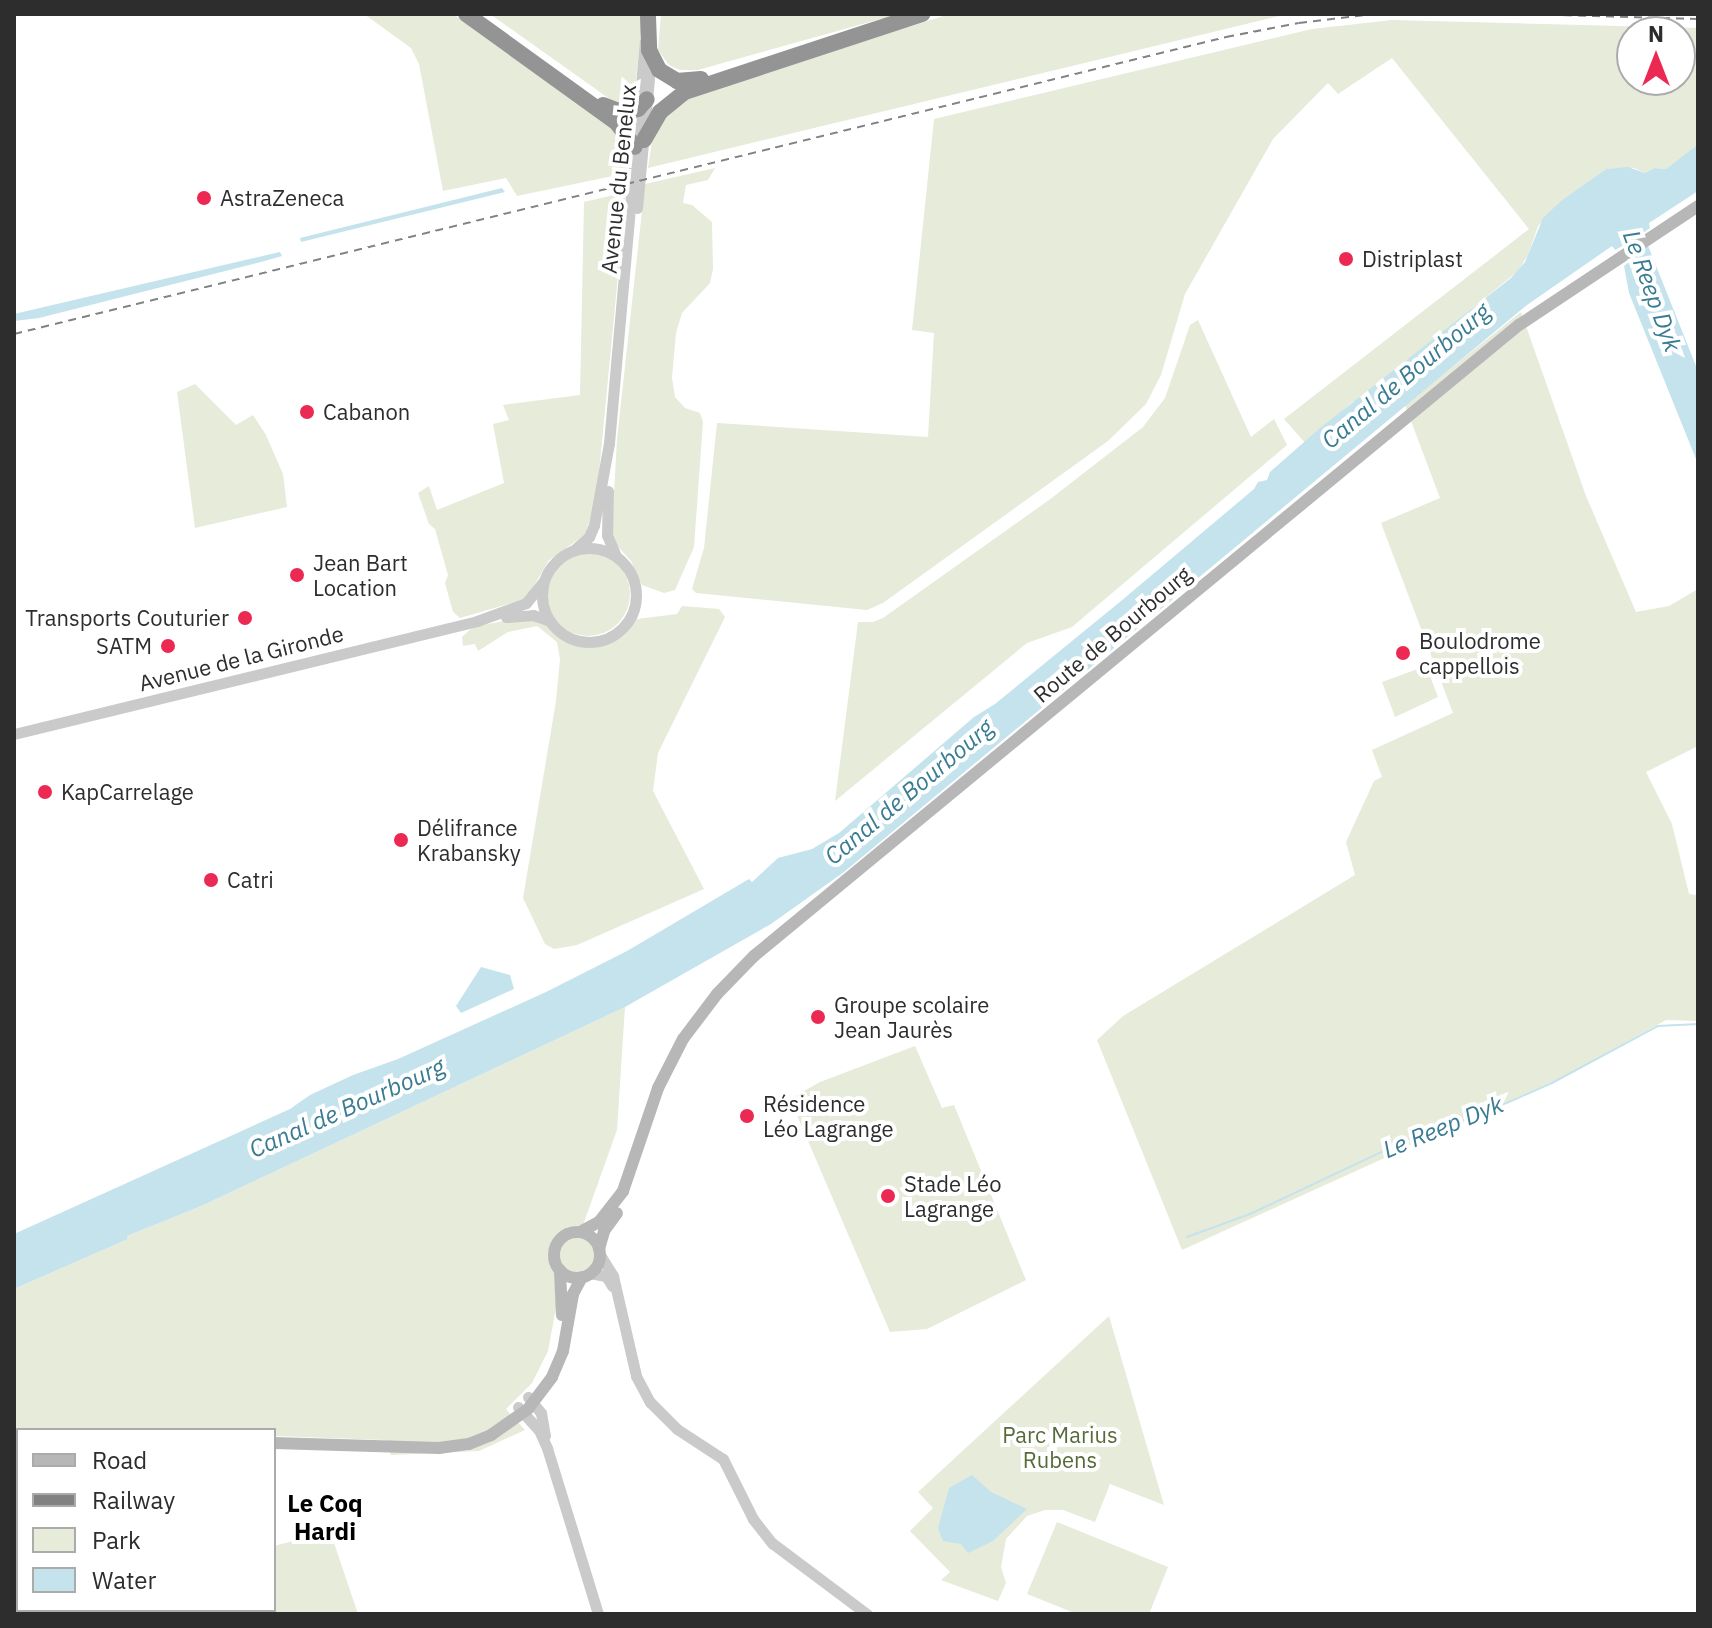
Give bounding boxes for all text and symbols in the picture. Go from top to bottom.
north arrow [1616,16,1696,96]
text: N [1648,19,1664,48]
street label: Avenue du Benelux [595,83,641,275]
place label: AstraZeneca [220,185,344,211]
marker: AstraZeneca [195,189,213,207]
water label: Le Reep Dyk [1617,226,1687,356]
place label: Distriplast [1362,246,1463,272]
marker: Distriplast [1337,250,1355,268]
water label: Canal de Bourbourg [1316,297,1496,455]
place label: Cabanon [323,399,410,425]
marker: Cabanon [298,403,316,421]
place label: Jean Bart Location [313,549,408,600]
street label: Route de Bourbourg [1028,560,1196,708]
marker: Jean Bart Location [288,566,306,584]
place label: Transports Couturier [25,605,229,631]
marker: Transports Couturier [236,609,254,627]
street label: Avenue de la Gironde [136,620,346,696]
place label: Boulodrome cappellois [1419,627,1541,678]
place label: SATM [96,633,152,659]
marker: SATM [159,637,177,655]
marker: Boulodrome cappellois [1394,644,1412,662]
water label: Canal de Bourbourg [819,713,999,871]
place label: KapCarrelage [61,779,194,805]
marker: KapCarrelage [36,783,54,801]
place label: Délifrance Krabansky [417,814,521,866]
marker: Délifrance Krabansky [392,831,410,849]
place label: Catri [227,867,274,893]
marker: Catri [202,871,220,889]
place label: Groupe scolaire Jean Jaurès [834,991,989,1042]
marker: Groupe scolaire Jean Jaurès [809,1008,827,1026]
water label: Canal de Bourbourg [245,1052,449,1164]
place label: Résidence Léo Lagrange [763,1090,894,1142]
water label: Le Reep Dyk [1379,1090,1507,1164]
marker: Résidence Léo Lagrange [738,1107,756,1125]
place label: Stade Léo Lagrange [904,1170,1001,1222]
marker: Stade Léo Lagrange [879,1187,897,1205]
park label: Parc Marius Rubens [1002,1421,1118,1472]
legend [16,1428,276,1612]
text: Road [92,1444,147,1476]
text: Railway [92,1484,175,1516]
district label: Le Coq Hardi [287,1490,363,1546]
text: Park [92,1524,141,1556]
text: Water [92,1564,156,1596]

